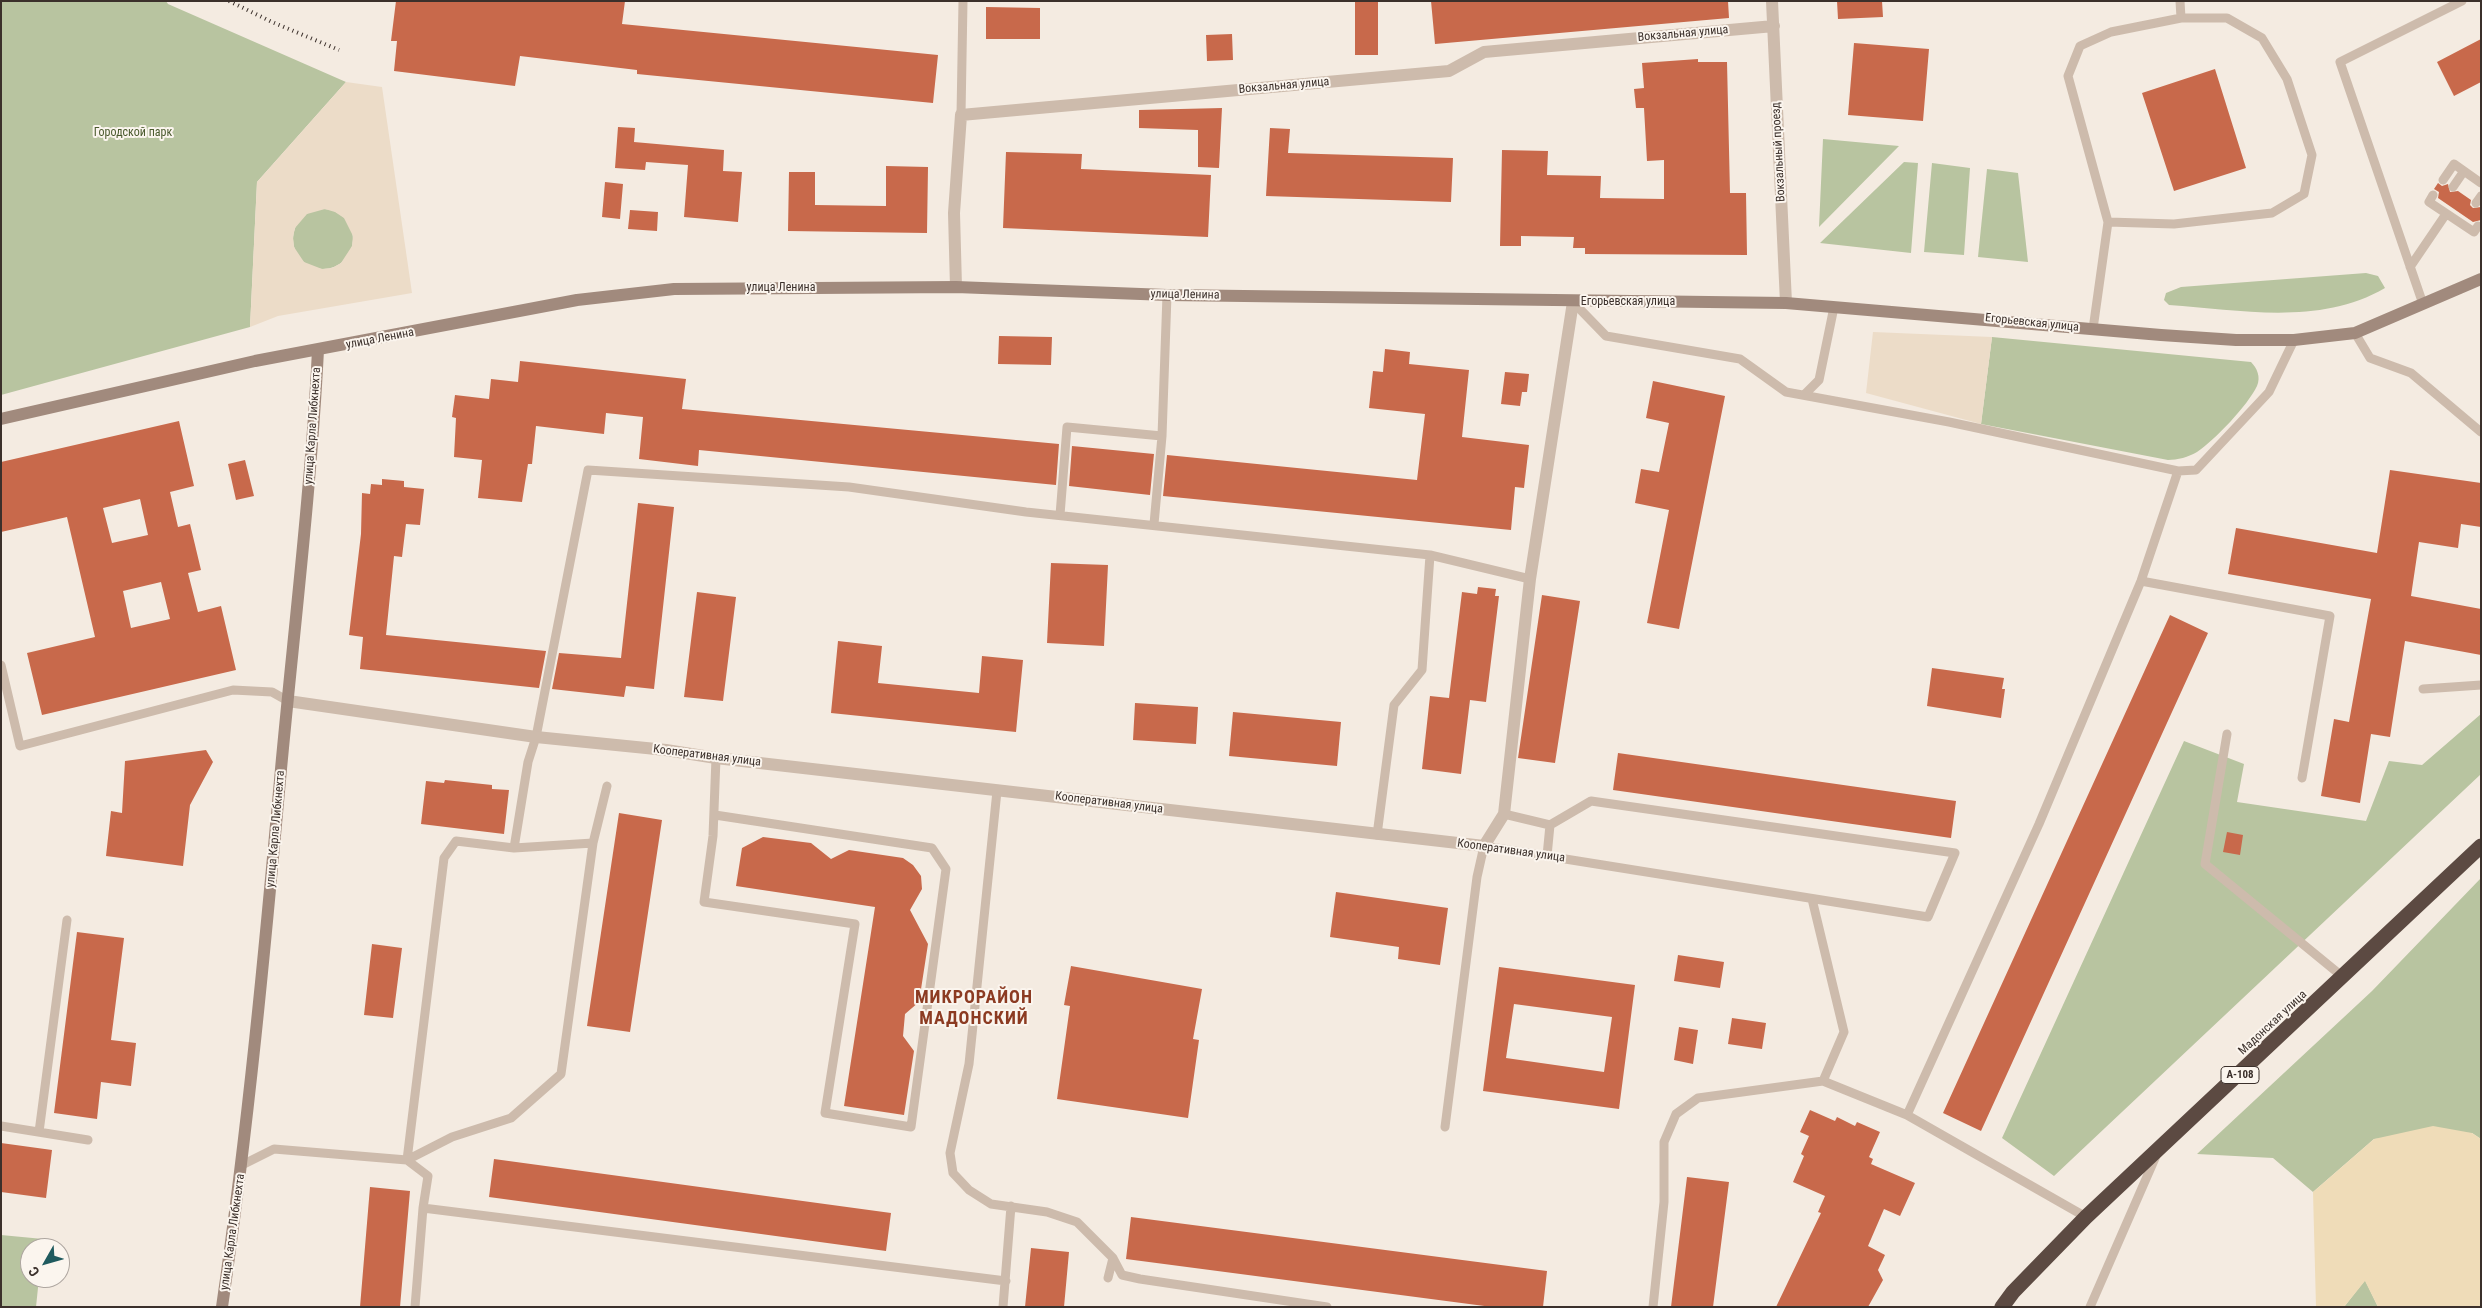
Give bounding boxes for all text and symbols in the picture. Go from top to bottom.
street label: Вокзальная улица [1637,23,1729,45]
street label: Вокзальная улица [1238,75,1330,97]
street label: Вокзальный проезд [1769,102,1789,202]
park label: Городской парк [94,126,172,140]
street label: улица Ленина [747,281,815,295]
street label: улица Ленина [1150,287,1220,303]
street label: Егорьевская улица [1581,295,1675,309]
street label: Егорьевская улица [1984,311,2080,335]
street label: улица Ленина [345,325,415,353]
street label: улица Карла Либкнехта [302,367,324,485]
street label: Кооперативная улица [652,742,762,770]
street label: улица Карла Либкнехта [264,770,288,888]
street label: Кооперативная улица [1054,789,1164,817]
street label: Кооперативная улица [1456,836,1566,866]
district label: МИКРОРАЙОН МАДОНСКИЙ [914,987,1034,1030]
street label: Мадонская улица [2236,988,2310,1058]
road number: А-108 [2221,1066,2259,1084]
street label: улица Карла Либкнехта [218,1173,248,1291]
north arrow [20,1238,70,1288]
text: С [25,1264,43,1280]

